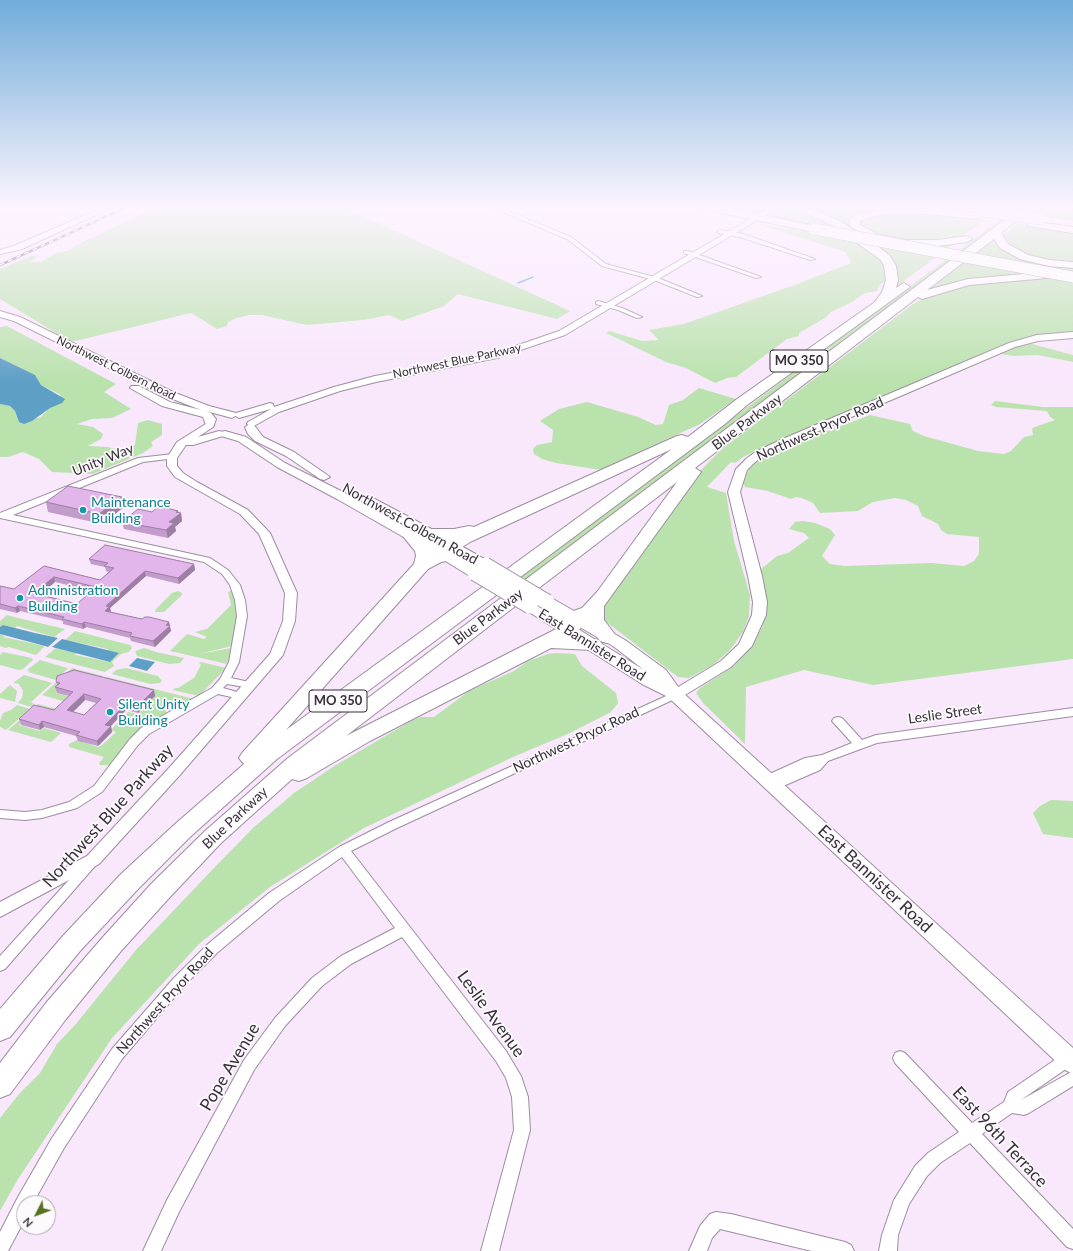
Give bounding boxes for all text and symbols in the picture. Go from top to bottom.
street label: Northwest Colbern Road [54,333,178,403]
street label: Northwest Blue Parkway [392,340,522,382]
road number: MO 350 [770,350,828,372]
street label: Blue Parkway [709,390,785,454]
street label: Northwest Pryor Road [754,393,886,465]
street label: Unity Way [70,440,136,480]
street label: Northwest Colbern Road [339,480,481,568]
place label: Maintenance Building [91,494,171,526]
marker: Maintenance Building [78,505,88,515]
place label: Administration Building [28,582,119,614]
street label: Blue Parkway [450,585,526,649]
marker: Administration Building [15,593,25,603]
street label: East Bannister Road [536,605,648,685]
road number: MO 350 [309,690,367,712]
place label: Silent Unity Building [118,696,189,728]
street label: Leslie Street [907,700,983,728]
street label: Northwest Pryor Road [510,703,642,777]
marker: Silent Unity Building [105,707,115,717]
street label: Northwest Blue Parkway [38,740,178,892]
street label: Blue Parkway [199,783,271,853]
street label: East Bannister Road [814,821,936,937]
street label: Northwest Pryor Road [113,944,217,1058]
street label: Leslie Avenue [453,967,529,1061]
street label: Pope Avenue [196,1020,264,1114]
street label: East 96th Terrace [948,1082,1052,1192]
north arrow [16,1195,56,1235]
text: N [20,1215,35,1230]

